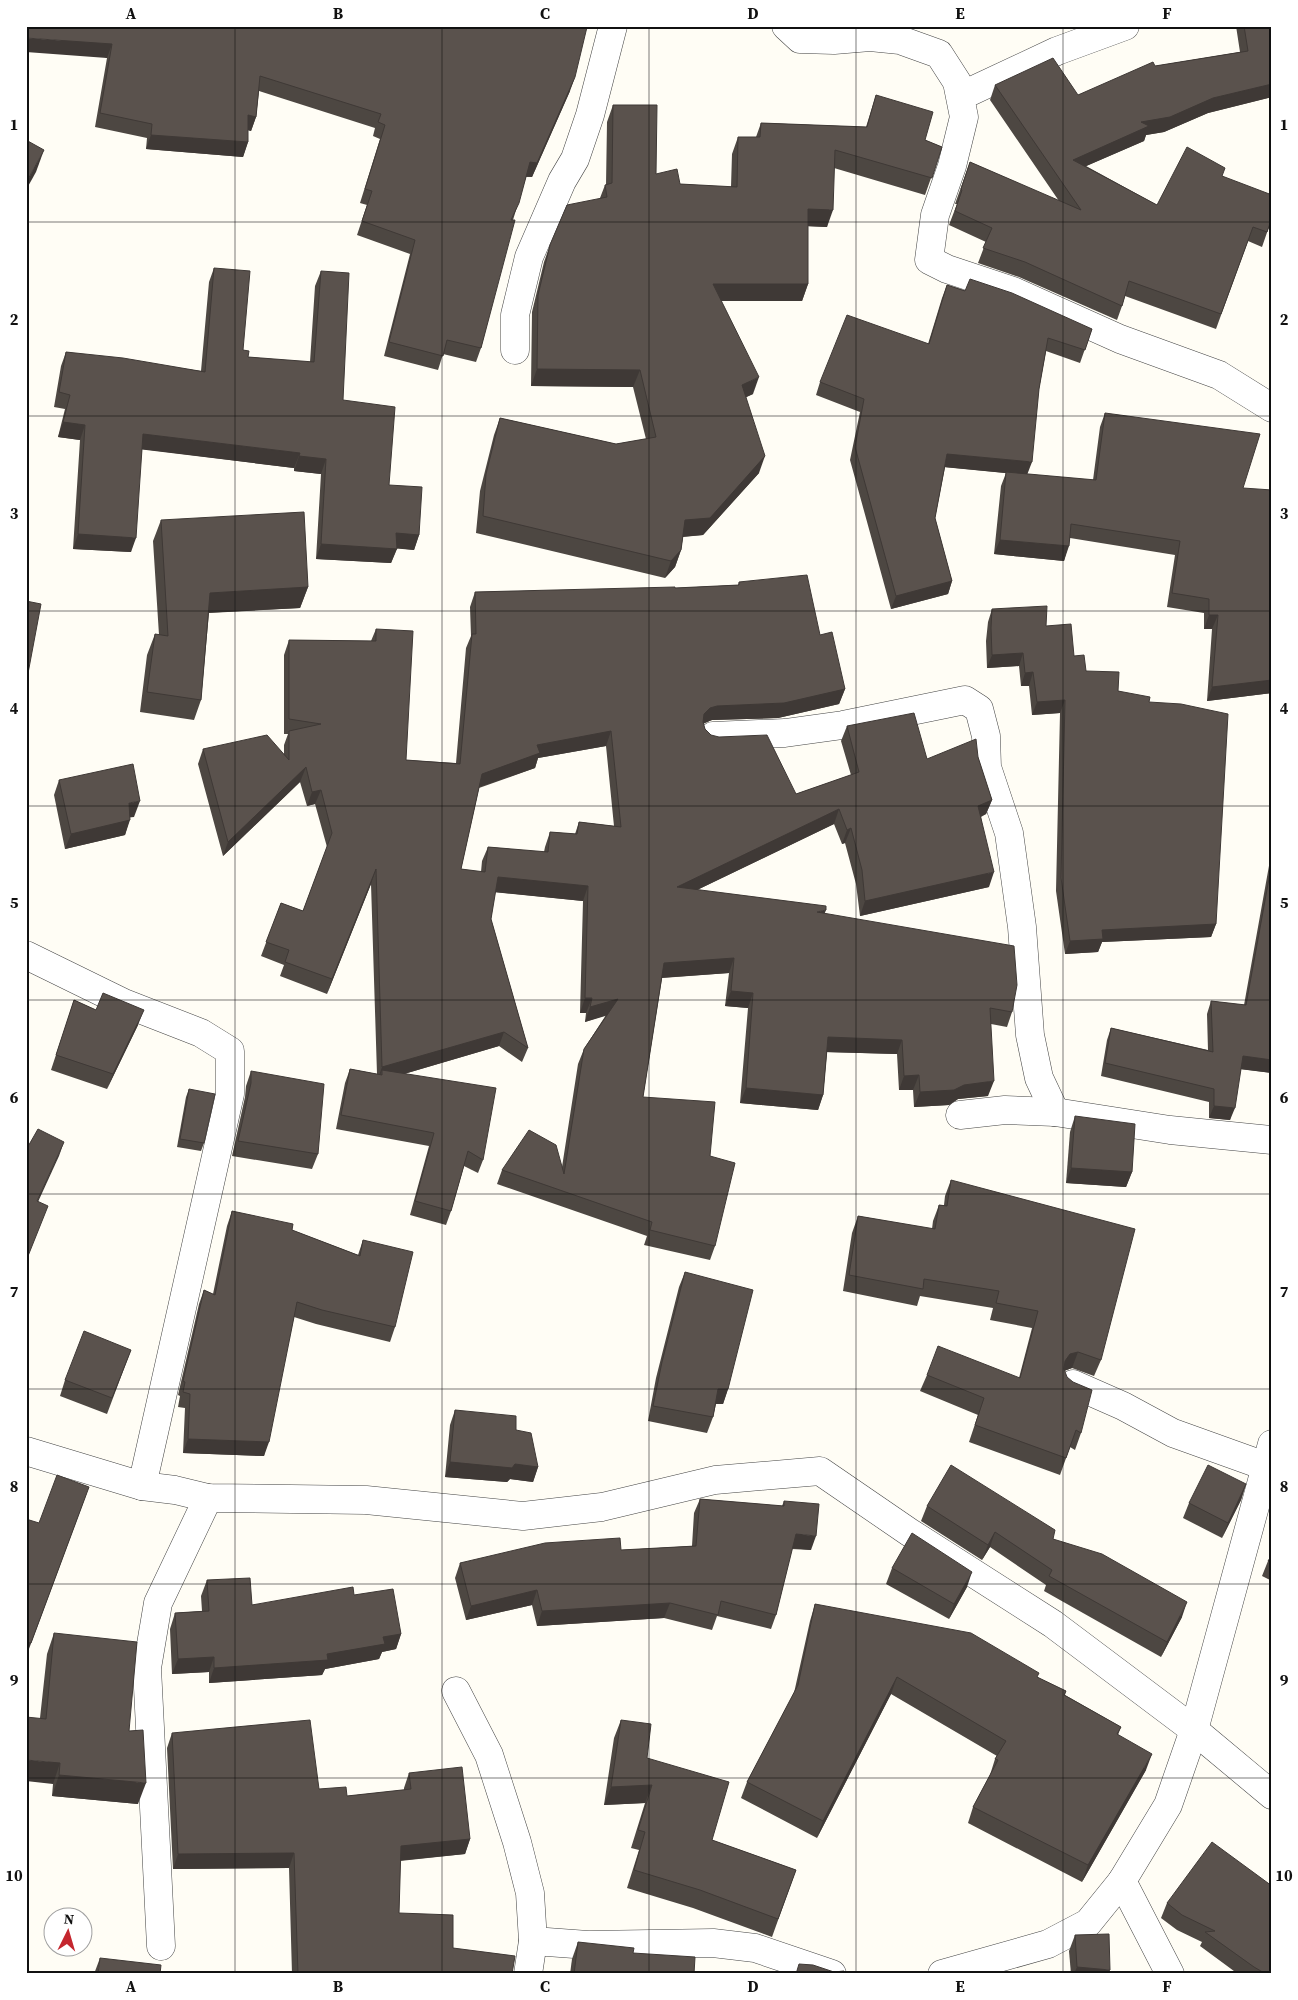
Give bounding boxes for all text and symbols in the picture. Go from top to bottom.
text: A [126,2,137,24]
text: B [333,2,344,24]
text: C [540,2,550,24]
text: D [747,2,759,24]
text: E [955,2,965,24]
text: F [1162,2,1172,24]
text: 1 [10,113,18,135]
text: 1 [1280,113,1288,135]
text: 2 [10,308,19,330]
text: 2 [1280,308,1289,330]
text: 3 [10,502,19,524]
text: 3 [1280,502,1289,524]
text: 4 [10,697,19,719]
text: 4 [1280,697,1289,719]
text: 5 [10,891,19,913]
text: 5 [1280,891,1289,913]
text: 6 [10,1086,19,1108]
text: 6 [1280,1086,1289,1108]
text: 7 [10,1280,19,1302]
text: 7 [1280,1280,1289,1302]
text: 8 [10,1475,18,1497]
text: 8 [1280,1475,1288,1497]
text: 9 [10,1669,19,1691]
text: 9 [1280,1669,1289,1691]
text: 10 [5,1864,23,1886]
text: 10 [1275,1864,1293,1886]
north arrow [42,1908,92,1958]
text: N [63,1909,75,1929]
text: A [126,1975,137,1997]
text: B [333,1975,344,1997]
text: C [540,1975,550,1997]
text: D [747,1975,759,1997]
text: E [955,1975,965,1997]
text: F [1162,1975,1172,1997]

